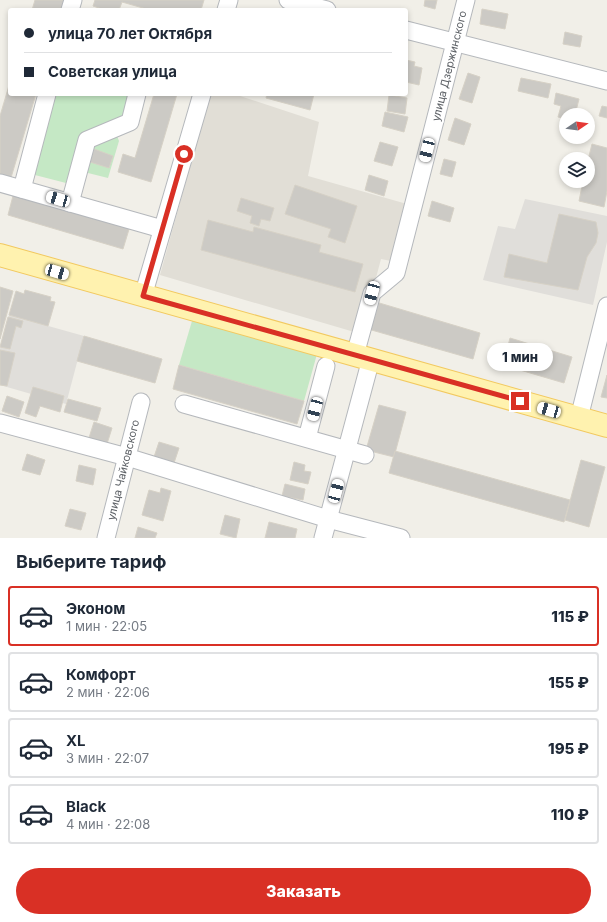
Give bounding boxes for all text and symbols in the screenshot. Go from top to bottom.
street label: улица Дзержинского [428,9,470,123]
text: улица 70 лет Октября [48,24,212,43]
text: Советская улица [48,62,177,81]
north arrow [559,108,595,144]
map controls [559,108,595,188]
car [418,137,436,163]
route start [175,145,193,163]
button: layers [559,152,595,188]
car [45,190,71,208]
car [44,263,70,281]
car [363,280,381,306]
callout: 1 мин [487,343,553,371]
text: 1 мин [502,349,538,365]
route end [511,392,529,410]
car [306,396,324,422]
car [536,401,562,419]
street label: улица Чайковского [104,418,142,522]
car [327,478,345,504]
text: Выберите тариф [16,551,167,572]
icon: car [18,598,54,634]
text: Эконом [66,599,125,618]
text: 115 ₽ [551,607,589,626]
text: 1 мин · 22:05 [66,618,147,634]
icon: car [18,664,54,700]
text: Комфорт [66,665,136,684]
text: 155 ₽ [548,673,589,692]
text: 2 мин · 22:06 [66,684,150,700]
icon: car [18,730,54,766]
text: XL [66,731,86,750]
text: 195 ₽ [548,739,589,758]
text: 3 мин · 22:07 [66,750,149,766]
icon: car [18,796,54,832]
text: Black [66,797,106,816]
text: 110 ₽ [551,805,589,824]
text: 4 мин · 22:08 [66,816,150,832]
button: Заказать [16,868,591,914]

